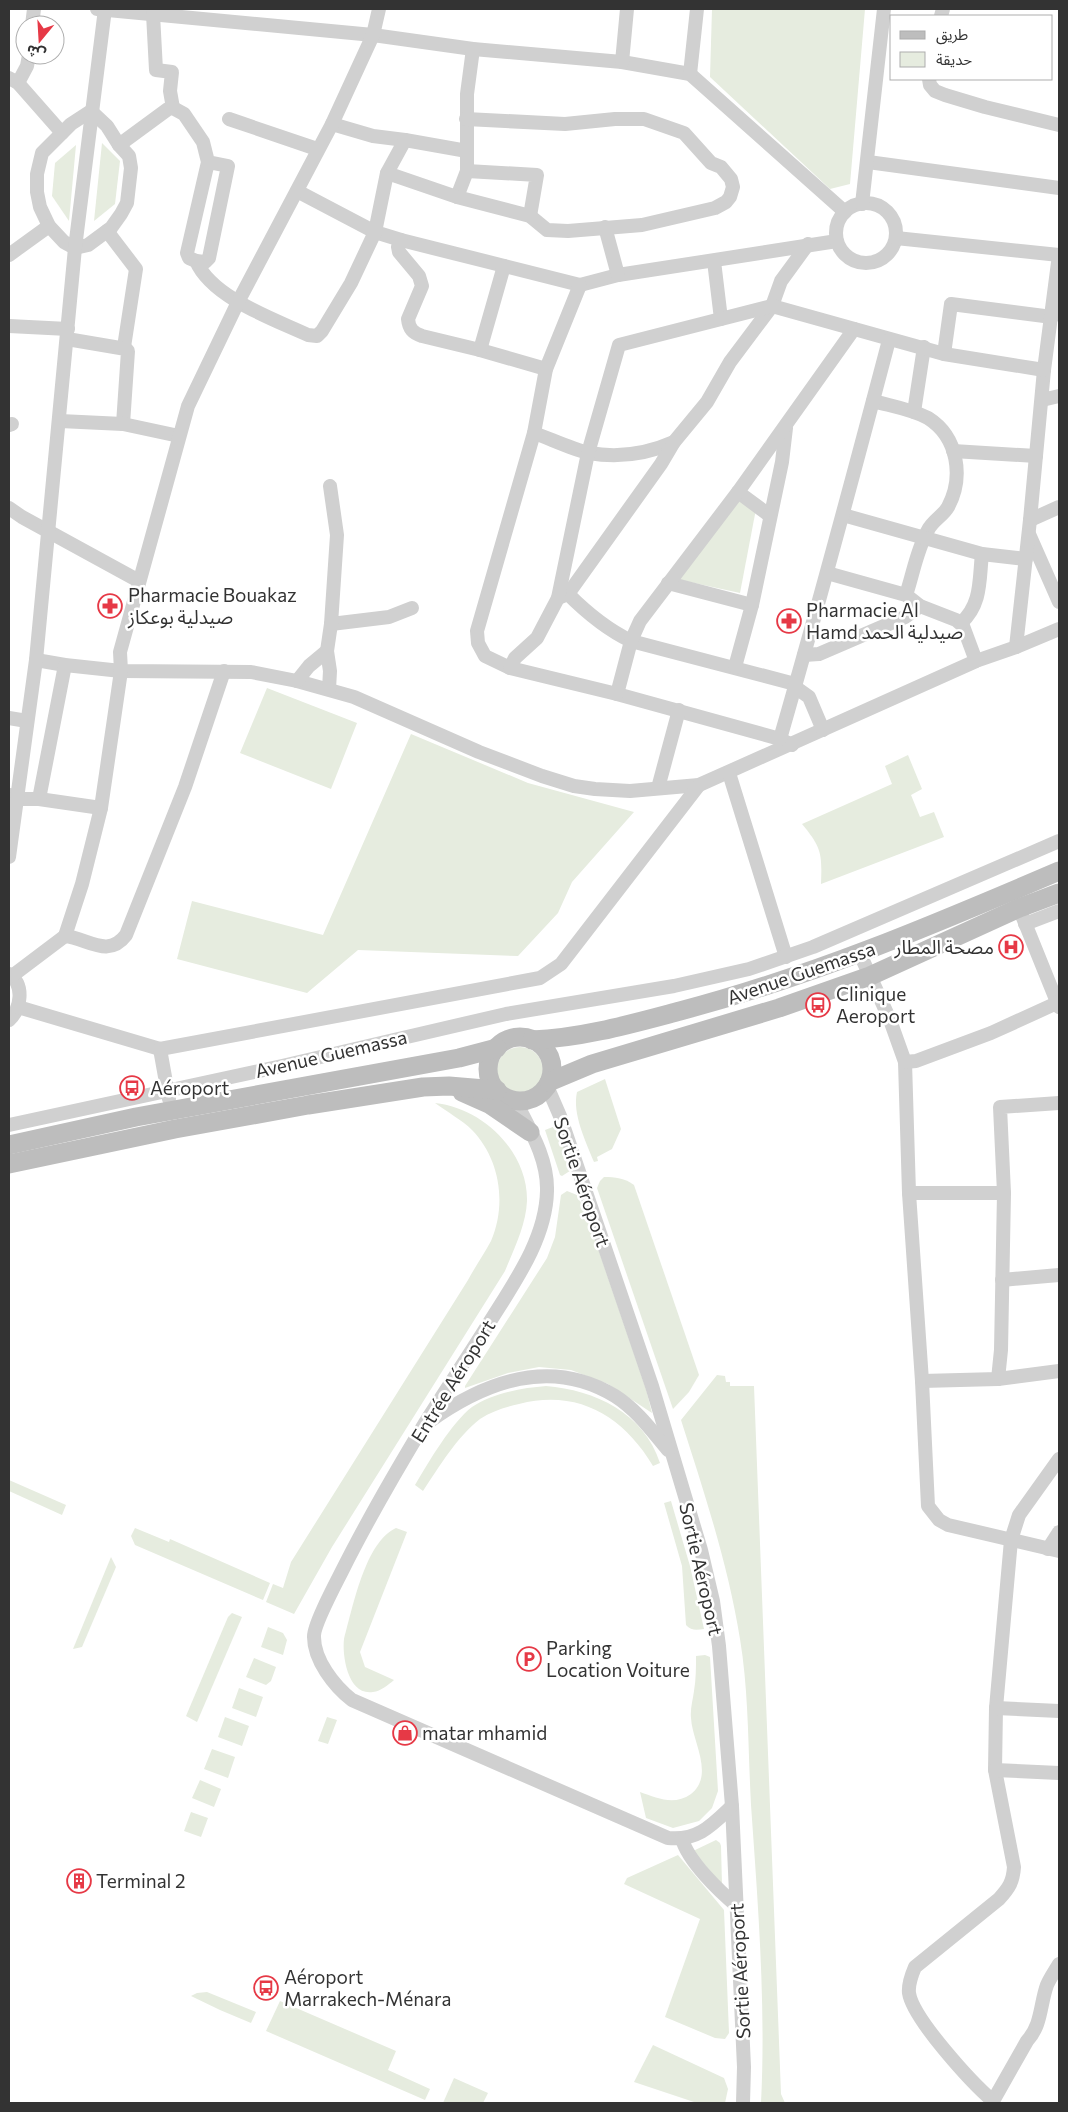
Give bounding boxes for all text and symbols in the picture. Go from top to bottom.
north arrow [15,15,65,65]
legend [890,15,1053,80]
text: طريق [936,25,968,45]
text: ش [24,42,48,64]
text: حديقة [936,50,972,68]
place label: Pharmacie Bouakaz صيدلية بوعكاز [127,583,297,629]
pharmacy icon: Pharmacie Bouakaz صيدلية بوعكاز [97,593,123,619]
place label: Pharmacie Al Hamd صيدلية الحمد [806,598,963,643]
pharmacy icon: Pharmacie Al Hamd صيدلية الحمد [776,608,802,634]
hospital icon: مصحة المطار [998,934,1024,960]
place label: مصحة المطار [894,935,994,959]
street label: Avenue Guemassa [724,936,878,1009]
place label: Clinique Aeroport [836,982,915,1027]
bus stop icon: Clinique Aeroport [805,992,831,1018]
street label: Avenue Guemassa [253,1025,409,1082]
bus stop icon: Aéroport [119,1075,145,1101]
place label: Aéroport [150,1076,229,1099]
street label: Sortie Aéroport [550,1114,616,1250]
street label: Entrée Aéroport [406,1315,500,1446]
street label: Sortie Aéroport [675,1500,728,1638]
place label: Parking Location Voiture [546,1636,690,1681]
parking icon: Parking Location Voiture [516,1646,542,1672]
shop icon: matar mhamid [392,1720,418,1746]
place label: matar mhamid [422,1721,547,1744]
building icon: Terminal 2 [66,1868,92,1894]
place label: Terminal 2 [96,1869,186,1892]
street label: Sortie Aéroport [724,1902,755,2039]
place label: Aéroport Marrakech-Ménara [284,1965,451,2010]
bus stop icon: Aéroport Marrakech-Ménara [253,1975,279,2001]

